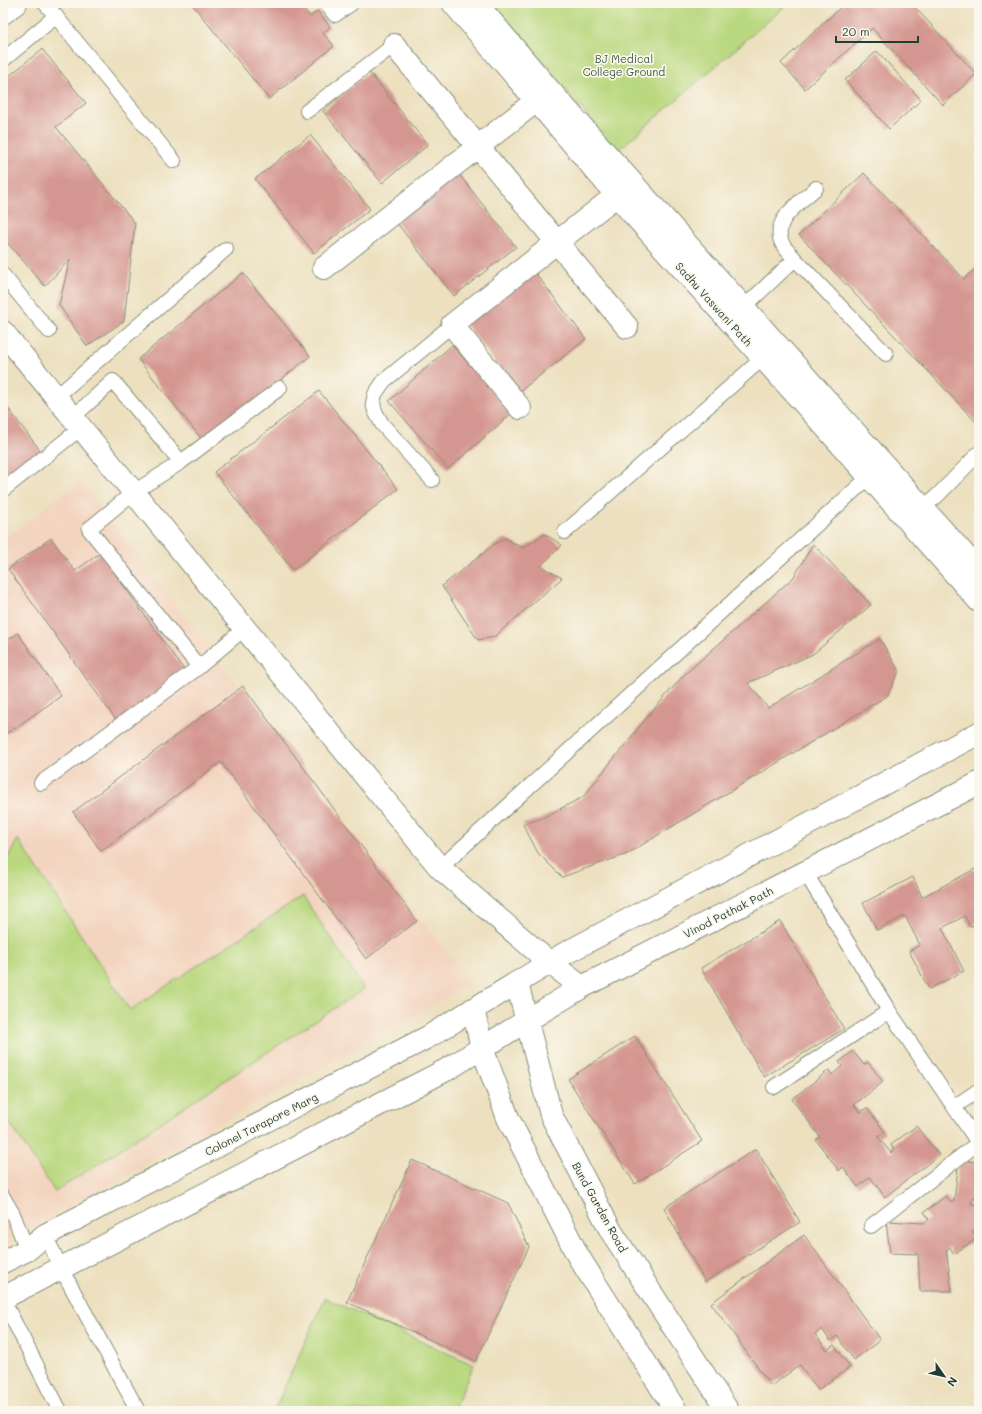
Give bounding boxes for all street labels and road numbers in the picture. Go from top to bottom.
street label: Sadhu Vaswani Path [672,259,756,349]
street label: Vinod Pathak Path [680,883,776,941]
street label: Colonel Tarapore Marg [202,1089,320,1159]
street label: Bund Garden Road [569,1159,631,1255]

